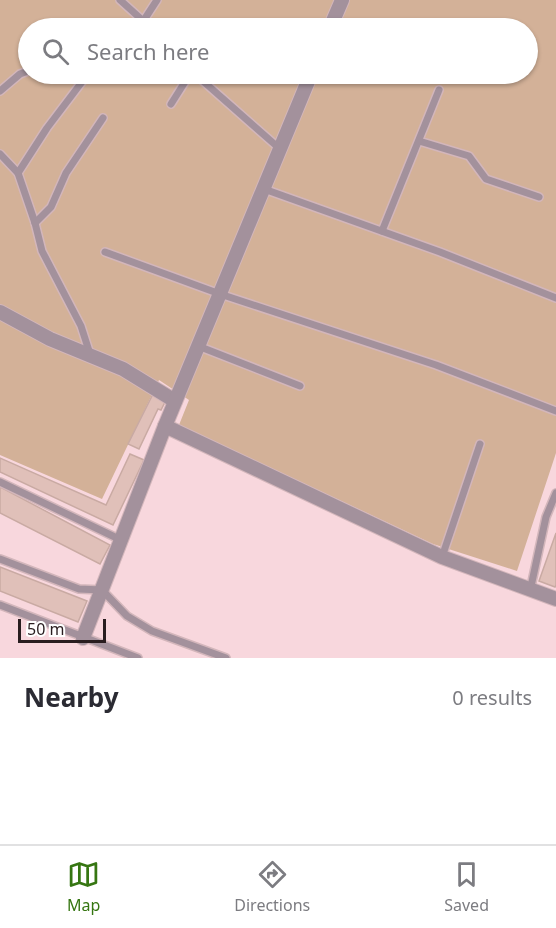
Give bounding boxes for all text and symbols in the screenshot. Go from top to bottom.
search box [18,18,538,84]
icon: search [39,35,72,68]
text: Search here [87,36,209,66]
scale bar [18,616,106,644]
text: 50 m [27,618,64,640]
text: Nearby [24,679,119,715]
text: 0 results [452,684,532,711]
tab: Map [67,858,100,916]
tab: Directions [234,858,310,916]
tab: Saved [444,858,489,916]

